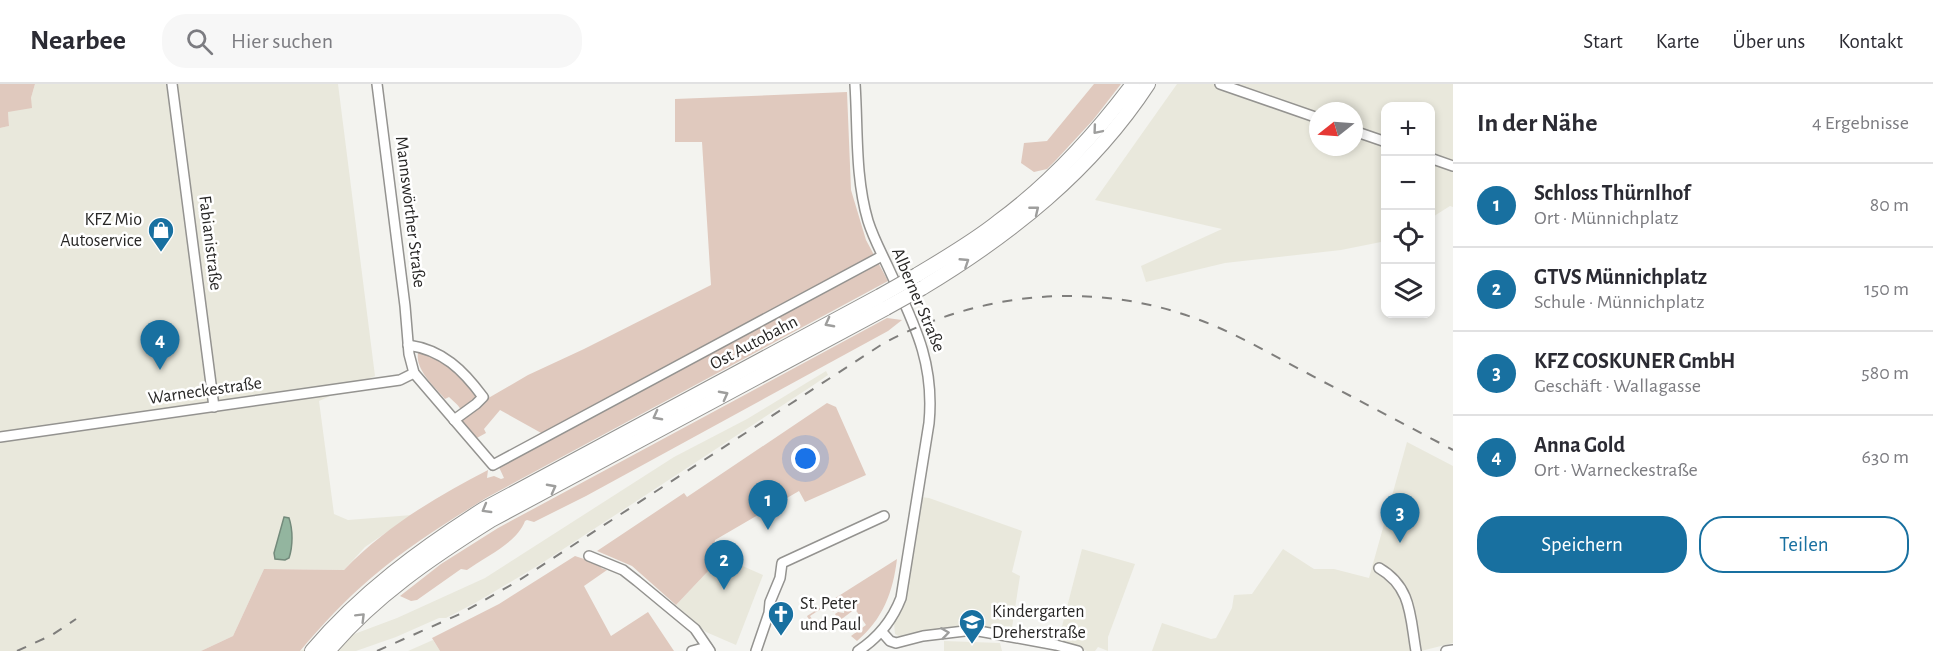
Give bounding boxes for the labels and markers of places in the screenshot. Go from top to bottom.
place label: KFZ Mio Autoservice [60,211,142,250]
shop icon: KFZ Mio Autoservice [146,215,176,253]
pin: 4 [140,320,180,370]
pin: 1 [748,480,788,530]
pin: 3 [1380,494,1420,543]
pin: 2 [704,540,744,590]
place label: St. Peter und Paul [800,595,861,634]
church icon: St. Peter und Paul [766,599,796,637]
place label: Kindergarten Dreherstraße [992,603,1086,642]
school or university icon: Kindergarten Dreherstraße [957,607,987,645]

